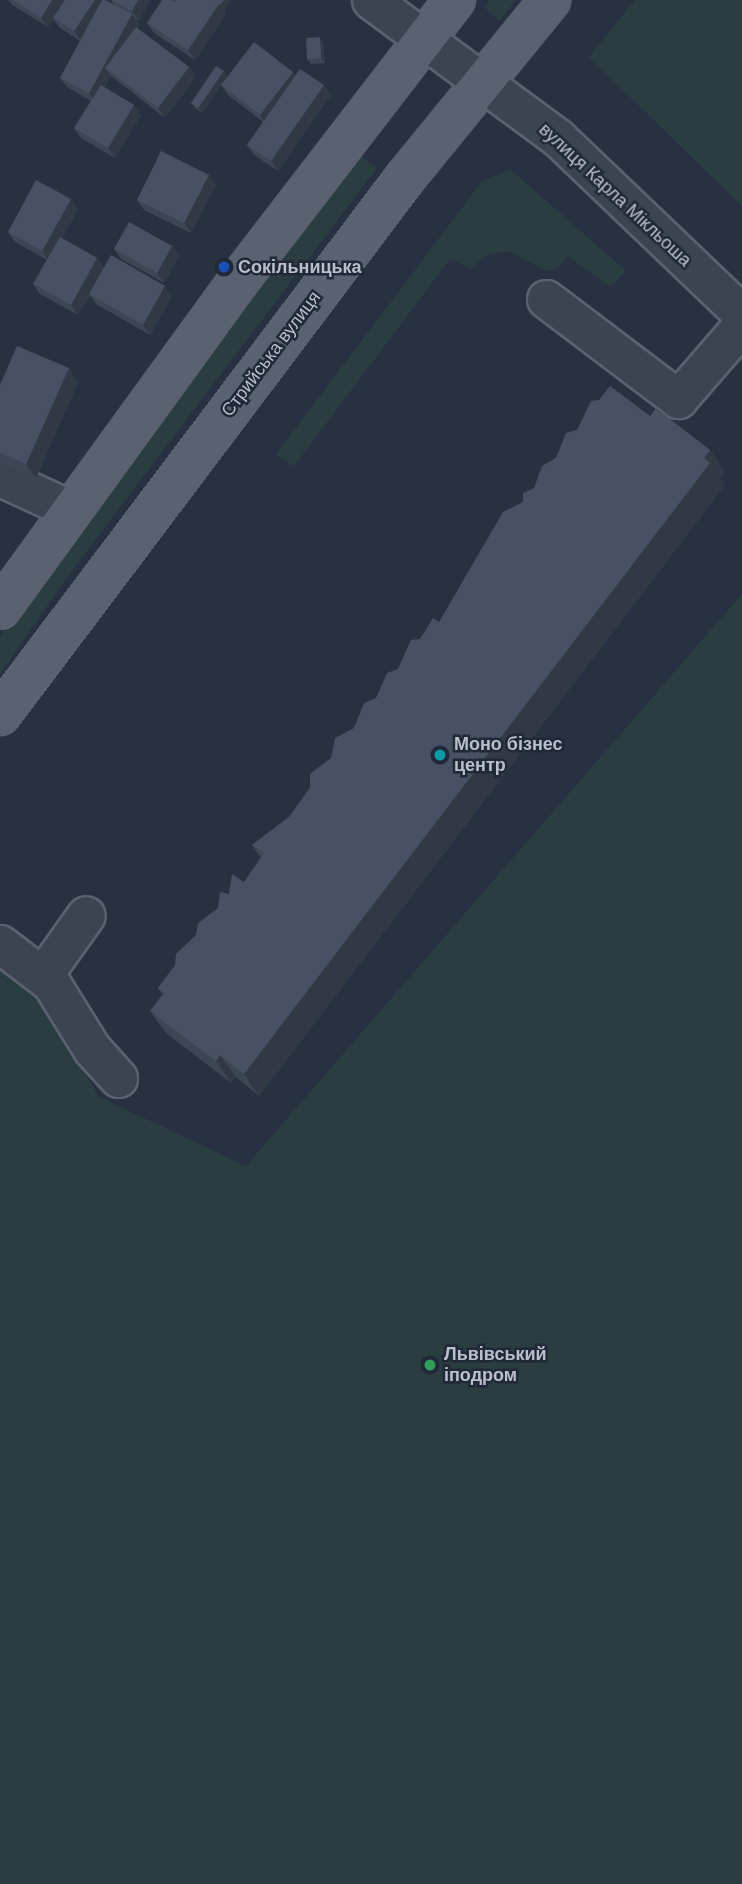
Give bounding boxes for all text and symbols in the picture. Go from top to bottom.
street label: вулиця Карла Мікльоша [534,119,696,271]
place label: Сокільницька [238,256,362,278]
marker: Сокільницька [216,259,232,275]
street label: Стрийська вулиця [217,287,325,421]
place label: Моно бізнес центр [454,734,563,776]
marker: Моно бізнес центр [432,747,448,763]
place label: Львівський іподром [444,1344,547,1386]
marker: Львівський іподром [422,1357,438,1373]

